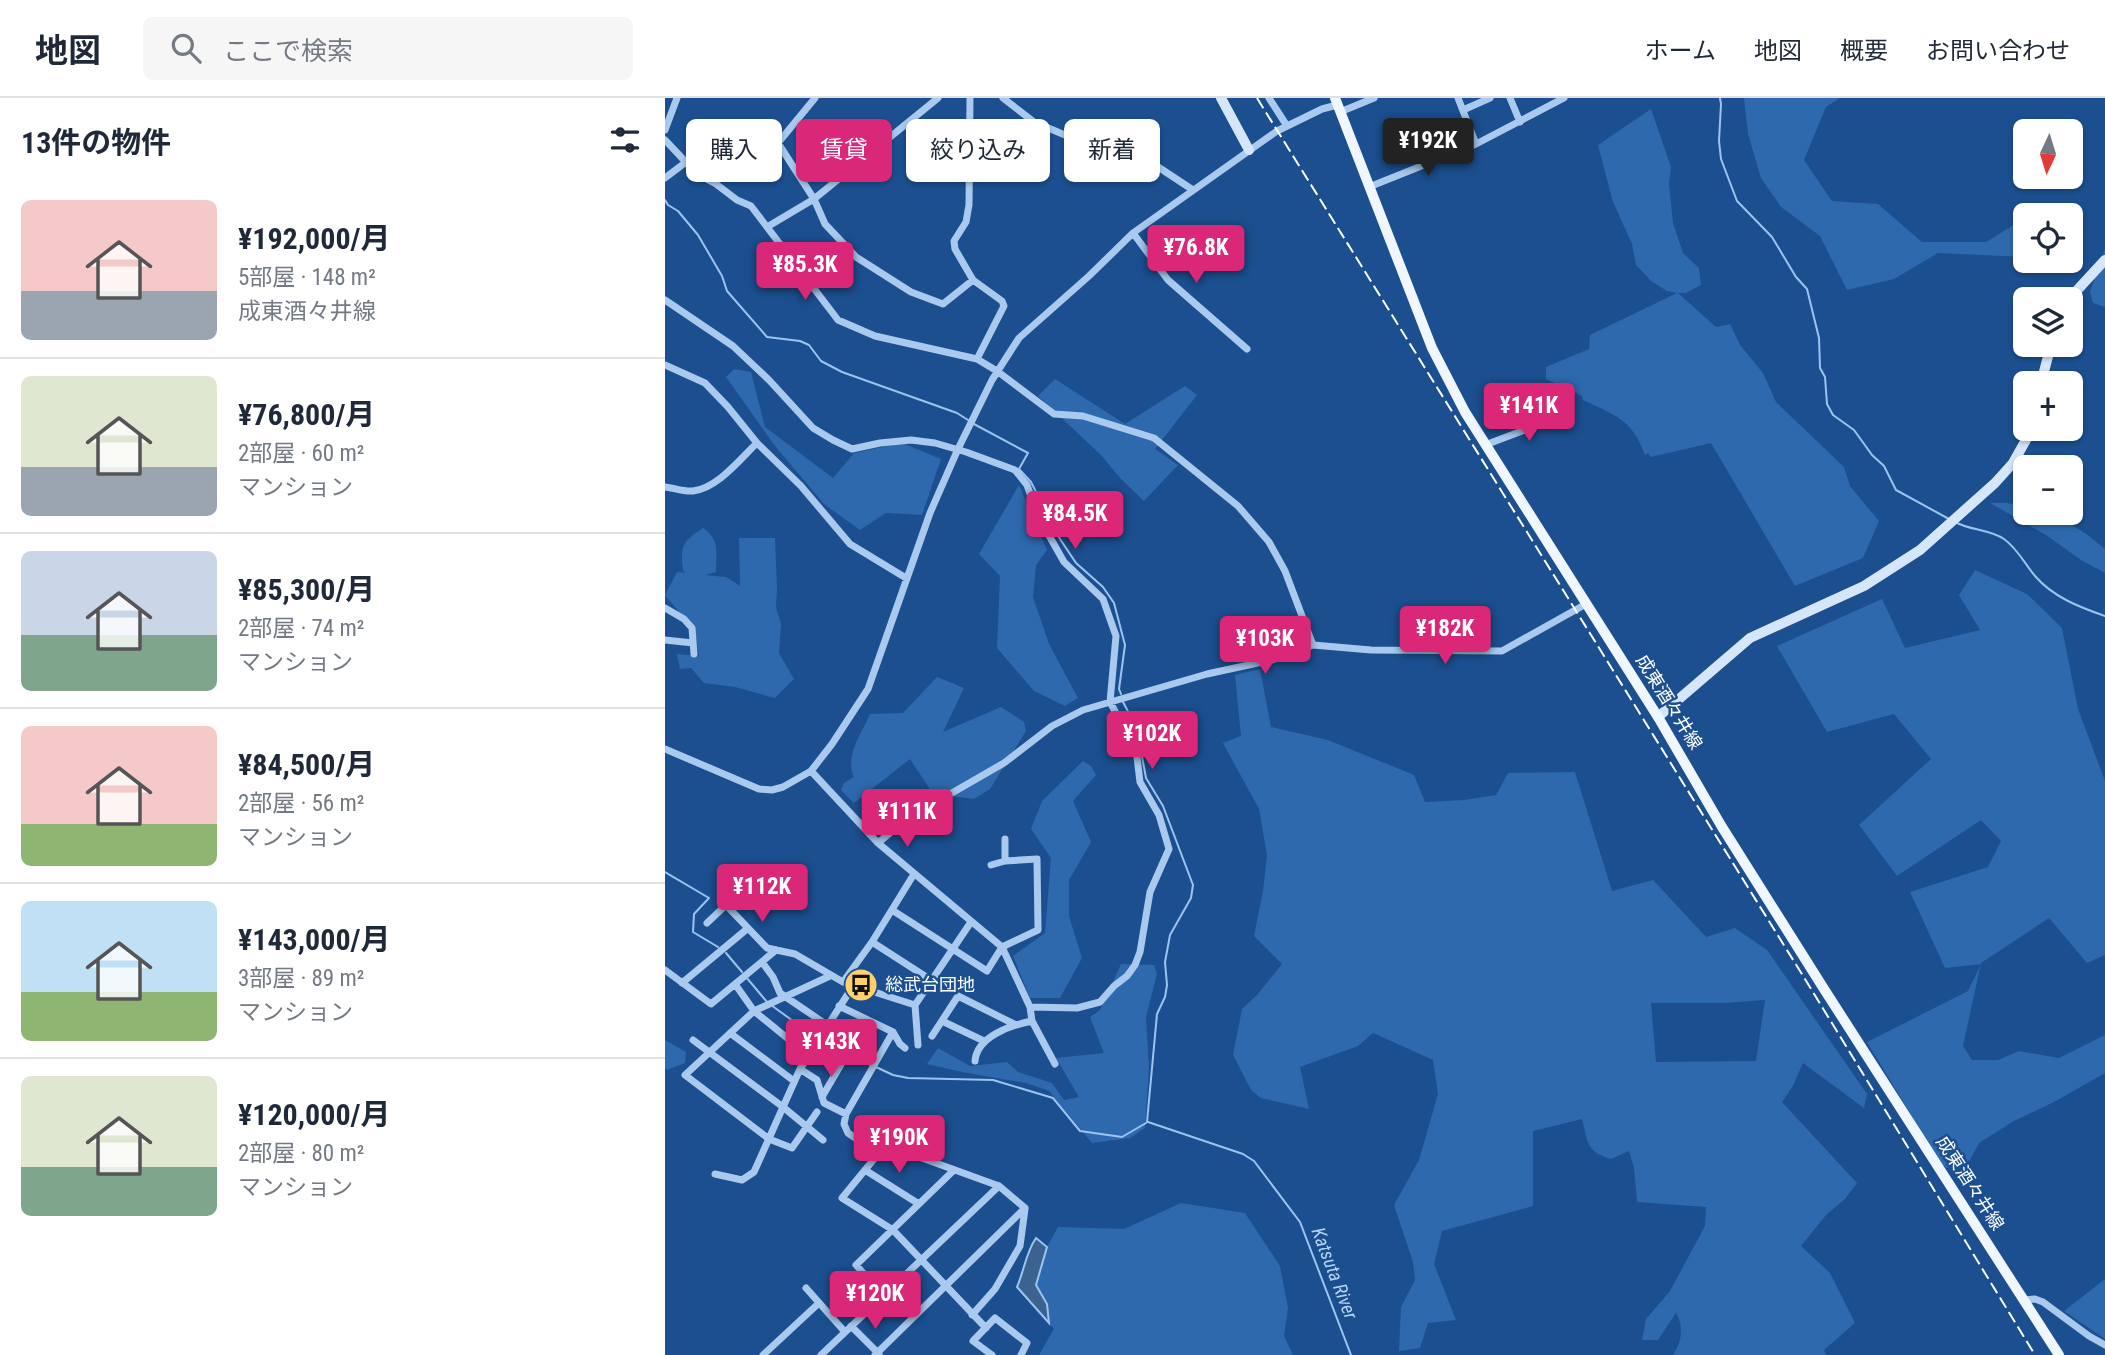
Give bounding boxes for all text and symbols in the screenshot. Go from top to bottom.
search box [143,17,633,80]
icon: search [167,29,205,67]
text: 地図 [35,31,101,70]
text: ここで検索 [223,36,353,66]
text: ホーム [1645,37,1716,65]
text: 地図 [1754,37,1802,65]
text: 概要 [1840,37,1888,65]
text: お問い合わせ [1926,37,2070,65]
pin: ¥192K [1379,118,1477,178]
chip: 購入 [686,119,782,182]
chip: 賃貸 [796,119,892,182]
chip: 絞り込み [906,119,1050,182]
chip: 新着 [1064,119,1160,182]
north arrow [2013,119,2083,189]
map controls [2013,119,2083,525]
icon: filters [606,121,644,159]
text: 13件の物件 [21,125,171,160]
text: ¥192K [1399,127,1457,154]
button: locate [2013,203,2083,273]
text: ¥192,000/月 [238,221,391,256]
pin: ¥76.8K [1139,226,1253,285]
icon: home [77,228,161,312]
text: ¥76.8K [1163,234,1229,261]
pin: ¥85.3K [748,242,862,302]
text: ¥85.3K [772,251,838,278]
text: 5部屋 · 148 m² [238,264,376,291]
button: layers [2013,287,2083,357]
text: 成東酒々井線 [238,298,376,325]
button: + [2013,371,2083,441]
pin: ¥141K [1480,384,1578,443]
text: ¥141K [1500,392,1558,419]
text: ¥76,800/月 [238,397,375,432]
icon: home [77,404,161,488]
text: 2部屋 · 60 m² [238,440,364,467]
button: − [2013,455,2083,525]
text: マンション [238,474,353,501]
pin: ¥84.5K [1018,491,1132,551]
text: ¥84.5K [1042,500,1108,527]
text: ¥85,300/月 [238,572,375,607]
icon: home [77,579,161,663]
pin: ¥182K [1396,606,1494,666]
text: 2部屋 · 74 m² [238,615,364,642]
text: ¥182K [1416,615,1474,642]
pin: ¥103K [1216,616,1314,676]
text: ¥103K [1236,625,1294,652]
text: マンション [238,649,353,676]
street label: 成東酒々井線 [1632,650,1707,753]
pin: ¥102K [1103,712,1201,771]
text: ¥102K [1123,720,1181,747]
text: ¥84,500/月 [238,747,375,782]
icon: home [77,754,161,838]
text: 2部屋 · 56 m² [238,790,364,817]
pin: ¥111K [858,790,956,849]
text: ¥111K [878,798,936,825]
text: マンション [238,824,353,851]
pin: ¥112K [713,864,811,924]
text: ¥112K [733,873,791,900]
text: ¥143,000/月 [238,922,391,957]
icon: home [77,929,161,1013]
text: 3部屋 · 89 m² [238,965,364,992]
bus stop icon: 総武台団地 [842,966,880,1004]
place label: 総武台団地 [885,974,975,995]
text: マンション [238,999,353,1026]
pin: ¥143K [782,1020,880,1079]
text: ¥143K [802,1028,860,1055]
text: ¥120,000/月 [238,1097,391,1132]
icon: home [77,1104,161,1188]
pin: ¥190K [850,1116,948,1175]
text: ¥190K [870,1124,928,1151]
street label: 成東酒々井線 [1932,1132,2009,1234]
text: 2部屋 · 80 m² [238,1140,364,1167]
text: マンション [238,1174,353,1201]
water label: Katsuta River [1307,1224,1363,1323]
pin: ¥120K [826,1272,924,1331]
text: ¥120K [846,1280,904,1307]

